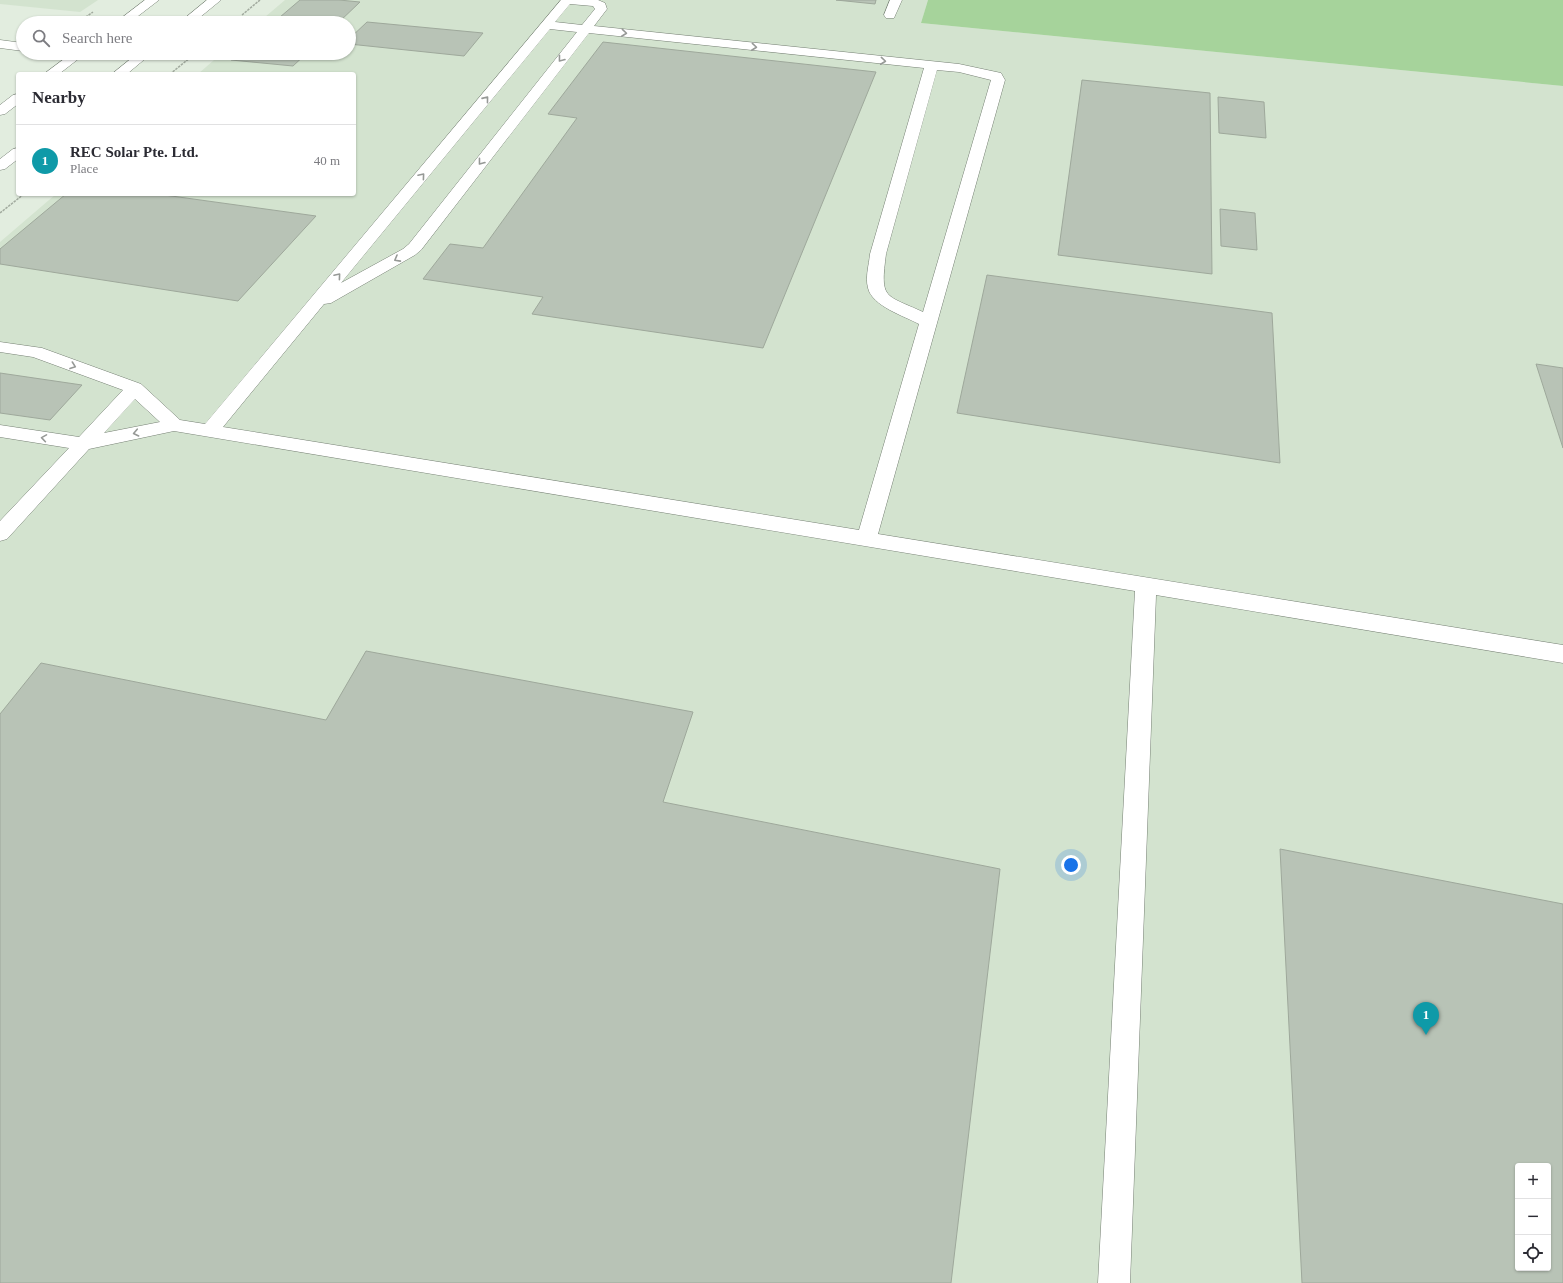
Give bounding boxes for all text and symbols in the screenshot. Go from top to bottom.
search box [16,16,356,60]
icon: search [30,27,52,49]
one-way arrow [621,28,627,37]
text: Search here [62,30,132,46]
one-way arrow [750,42,757,51]
one-way arrow [559,55,566,62]
one-way arrow [880,56,886,65]
text: Nearby [32,88,86,107]
one-way arrow [481,96,488,103]
text: REC Solar Pte. Ltd. [70,144,198,160]
text: 1 [42,153,48,168]
text: 40 m [314,153,340,168]
one-way arrow [479,157,486,164]
text: Place [70,161,98,176]
one-way arrow [417,173,424,181]
one-way arrow [393,254,401,262]
one-way arrow [334,273,341,280]
one-way arrow [69,361,76,369]
one-way arrow [132,429,139,437]
one-way arrow [41,434,47,443]
your location [1061,855,1081,875]
pin: 1 [1413,1002,1439,1035]
map controls [1515,1163,1551,1271]
button: + [1515,1163,1551,1199]
button: − [1515,1199,1551,1235]
button: locate [1515,1235,1551,1271]

